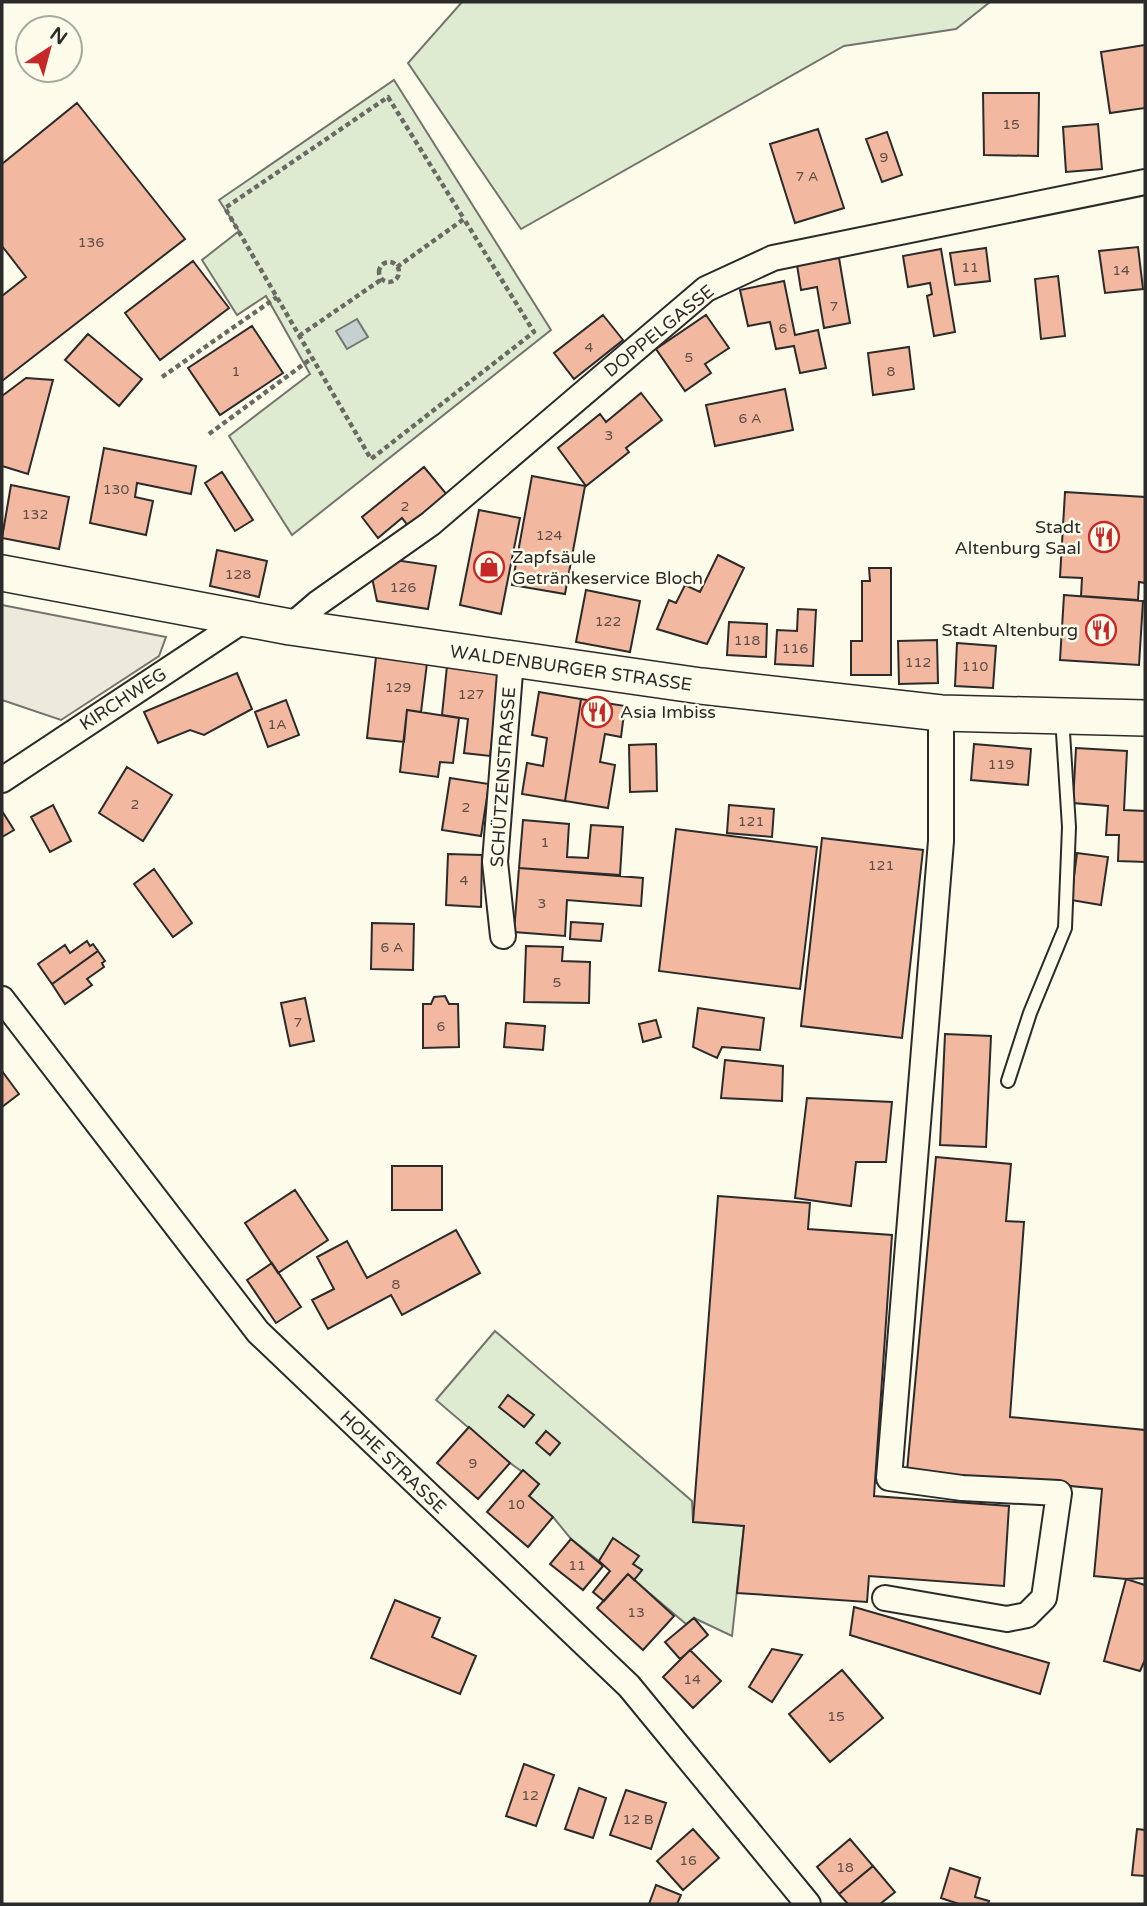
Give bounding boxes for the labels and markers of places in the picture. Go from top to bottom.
place label: Stadt Altenburg Saal [955,516,1081,559]
restaurant icon: Stadt Altenburg Saal [1087,520,1121,554]
place label: Zapfsäule Getränkeservice Bloch [512,546,703,589]
shop icon: Zapfsäule Getränkeservice Bloch [472,550,506,584]
restaurant icon: Stadt Altenburg [1084,613,1118,647]
place label: Stadt Altenburg [941,619,1078,641]
restaurant icon: Asia Imbiss [580,695,614,729]
place label: Asia Imbiss [620,701,716,723]

